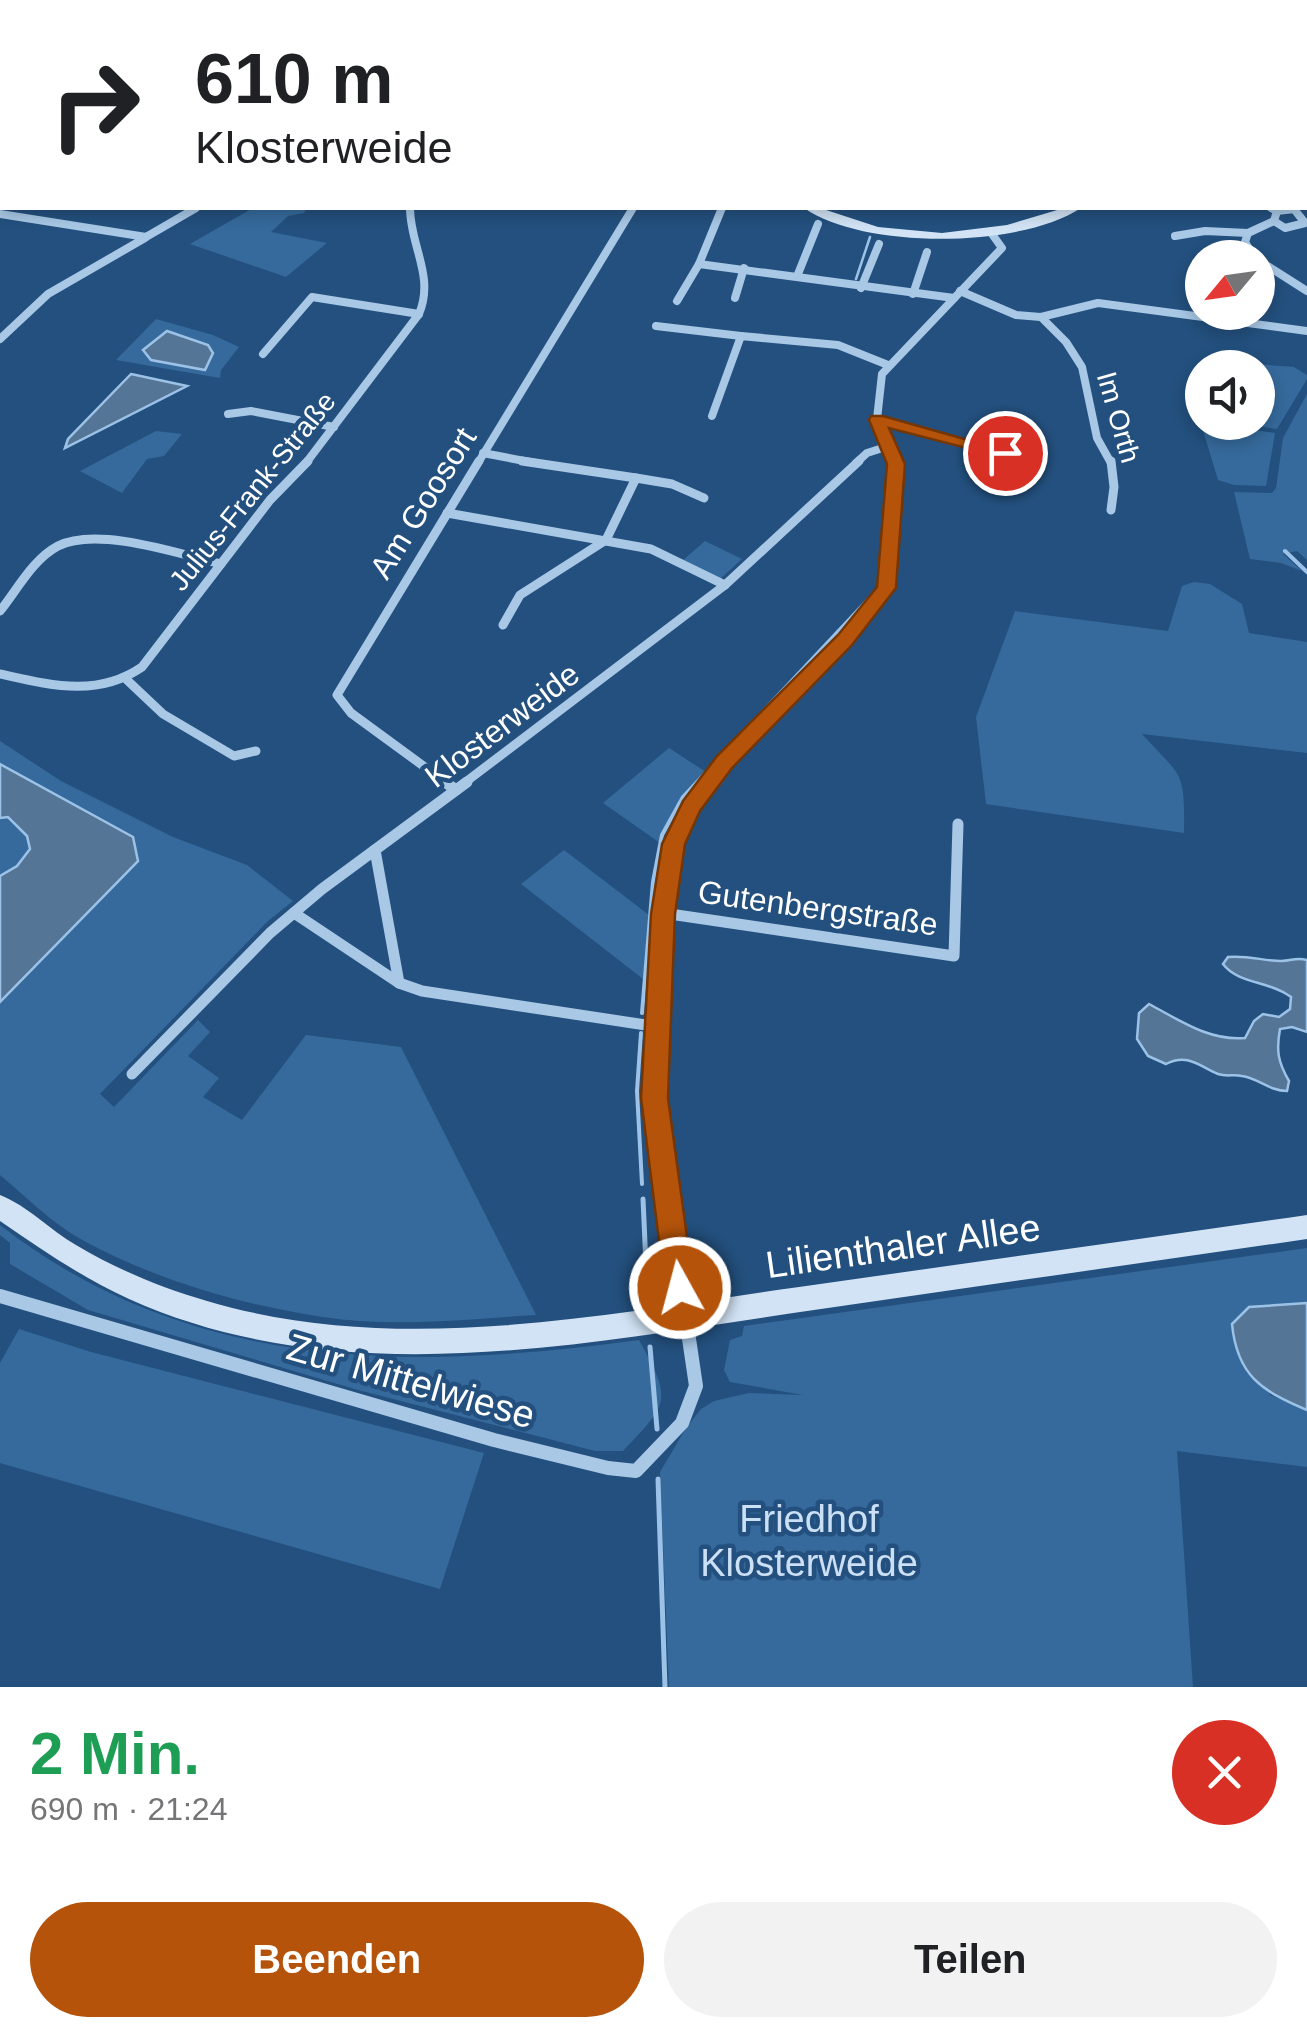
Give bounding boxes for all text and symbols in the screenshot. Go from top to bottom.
icon: right [30,40,160,170]
text: 610 m [195,40,393,118]
text: Klosterweide [195,122,453,173]
north arrow [1185,240,1275,330]
map controls [1185,240,1275,440]
button: sound [1185,350,1275,440]
street label: Im Orth [1091,368,1146,466]
street label: Julius-Frank-Straße [163,386,342,597]
pin [963,411,1048,496]
street label: Am Goosort [363,421,484,585]
icon: arrive [978,426,1033,481]
street label: Klosterweide [418,655,586,795]
street label: Gutenbergstraße [696,873,940,943]
street label: Lilienthaler Allee [763,1206,1043,1286]
position arrow [628,1236,732,1340]
street label: Zur Mittelwiese [282,1326,540,1436]
park label: Friedhof Klosterweide [700,1498,918,1584]
text: 2 Min. [30,1720,200,1787]
button: close [1172,1720,1277,1825]
text: 690 m · 21:24 [30,1791,227,1827]
button: Beenden [30,1902,644,2017]
button: Teilen [664,1902,1277,2017]

